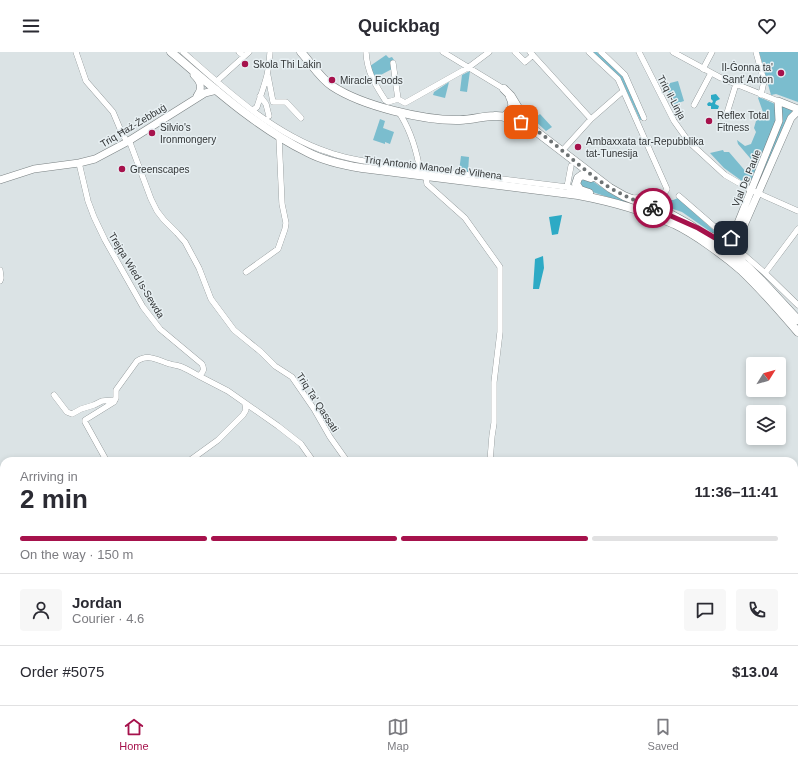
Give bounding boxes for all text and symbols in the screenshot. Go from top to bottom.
icon: menu [20,15,42,37]
icon: heart [756,15,778,37]
text: Quickbag [358,16,440,36]
marker: Skola Thi Lakin [240,59,250,69]
place label: Skola Thi Lakin [253,59,321,70]
place label: Il-Ġonna ta' Sant' Anton [722,61,773,85]
marker: Il-Ġonna ta' Sant' Anton [776,68,786,78]
street label: Triq il-Linja [655,73,688,122]
marker: Miracle Foods [327,75,337,85]
place label: Miracle Foods [340,75,403,86]
street label: Triq Ħaż-Żebbuġ [98,101,168,149]
pin [504,105,538,139]
place label: Reflex Total Fitness [717,110,769,133]
icon: bag [510,111,532,133]
marker: Reflex Total Fitness [704,116,714,126]
place label: Silvio's Ironmongery [160,122,216,145]
marker: Silvio's Ironmongery [147,128,157,138]
place label: Ambaxxata tar-Repubblika tat-Tunesija [586,136,704,159]
marker: Ambaxxata tar-Repubblika tat-Tunesija [573,142,583,152]
street label: Vjal De Paule [730,148,763,208]
street label: Triq Antonio Manoel de Vilhena [364,154,503,181]
marker: Greenscapes [117,164,127,174]
place label: Greenscapes [130,164,189,175]
courier [633,188,673,228]
icon: bike [642,197,664,219]
pin [714,221,748,255]
icon: home [720,227,742,249]
street label: Trejqa Wied Is-Sewda [107,230,167,320]
north arrow [746,357,786,397]
map controls [746,357,786,445]
street label: Triq Ta' Qassati [294,371,341,434]
button: layers [746,405,786,445]
text: Arriving in [20,469,78,484]
text: 11:36–11:41 [695,483,778,500]
text: 2 min [20,484,88,514]
text: On the way · 150 m [20,547,133,562]
button: person [20,589,62,631]
button: chat [684,589,726,631]
button: phone [736,589,778,631]
text: Jordan [72,594,122,611]
text: Courier · 4.6 [72,611,144,626]
text: Order #5075 [20,663,104,680]
text: $13.04 [732,663,778,680]
tab: Home [119,716,149,752]
tab: Map [387,716,409,752]
tab: Saved [648,716,679,752]

